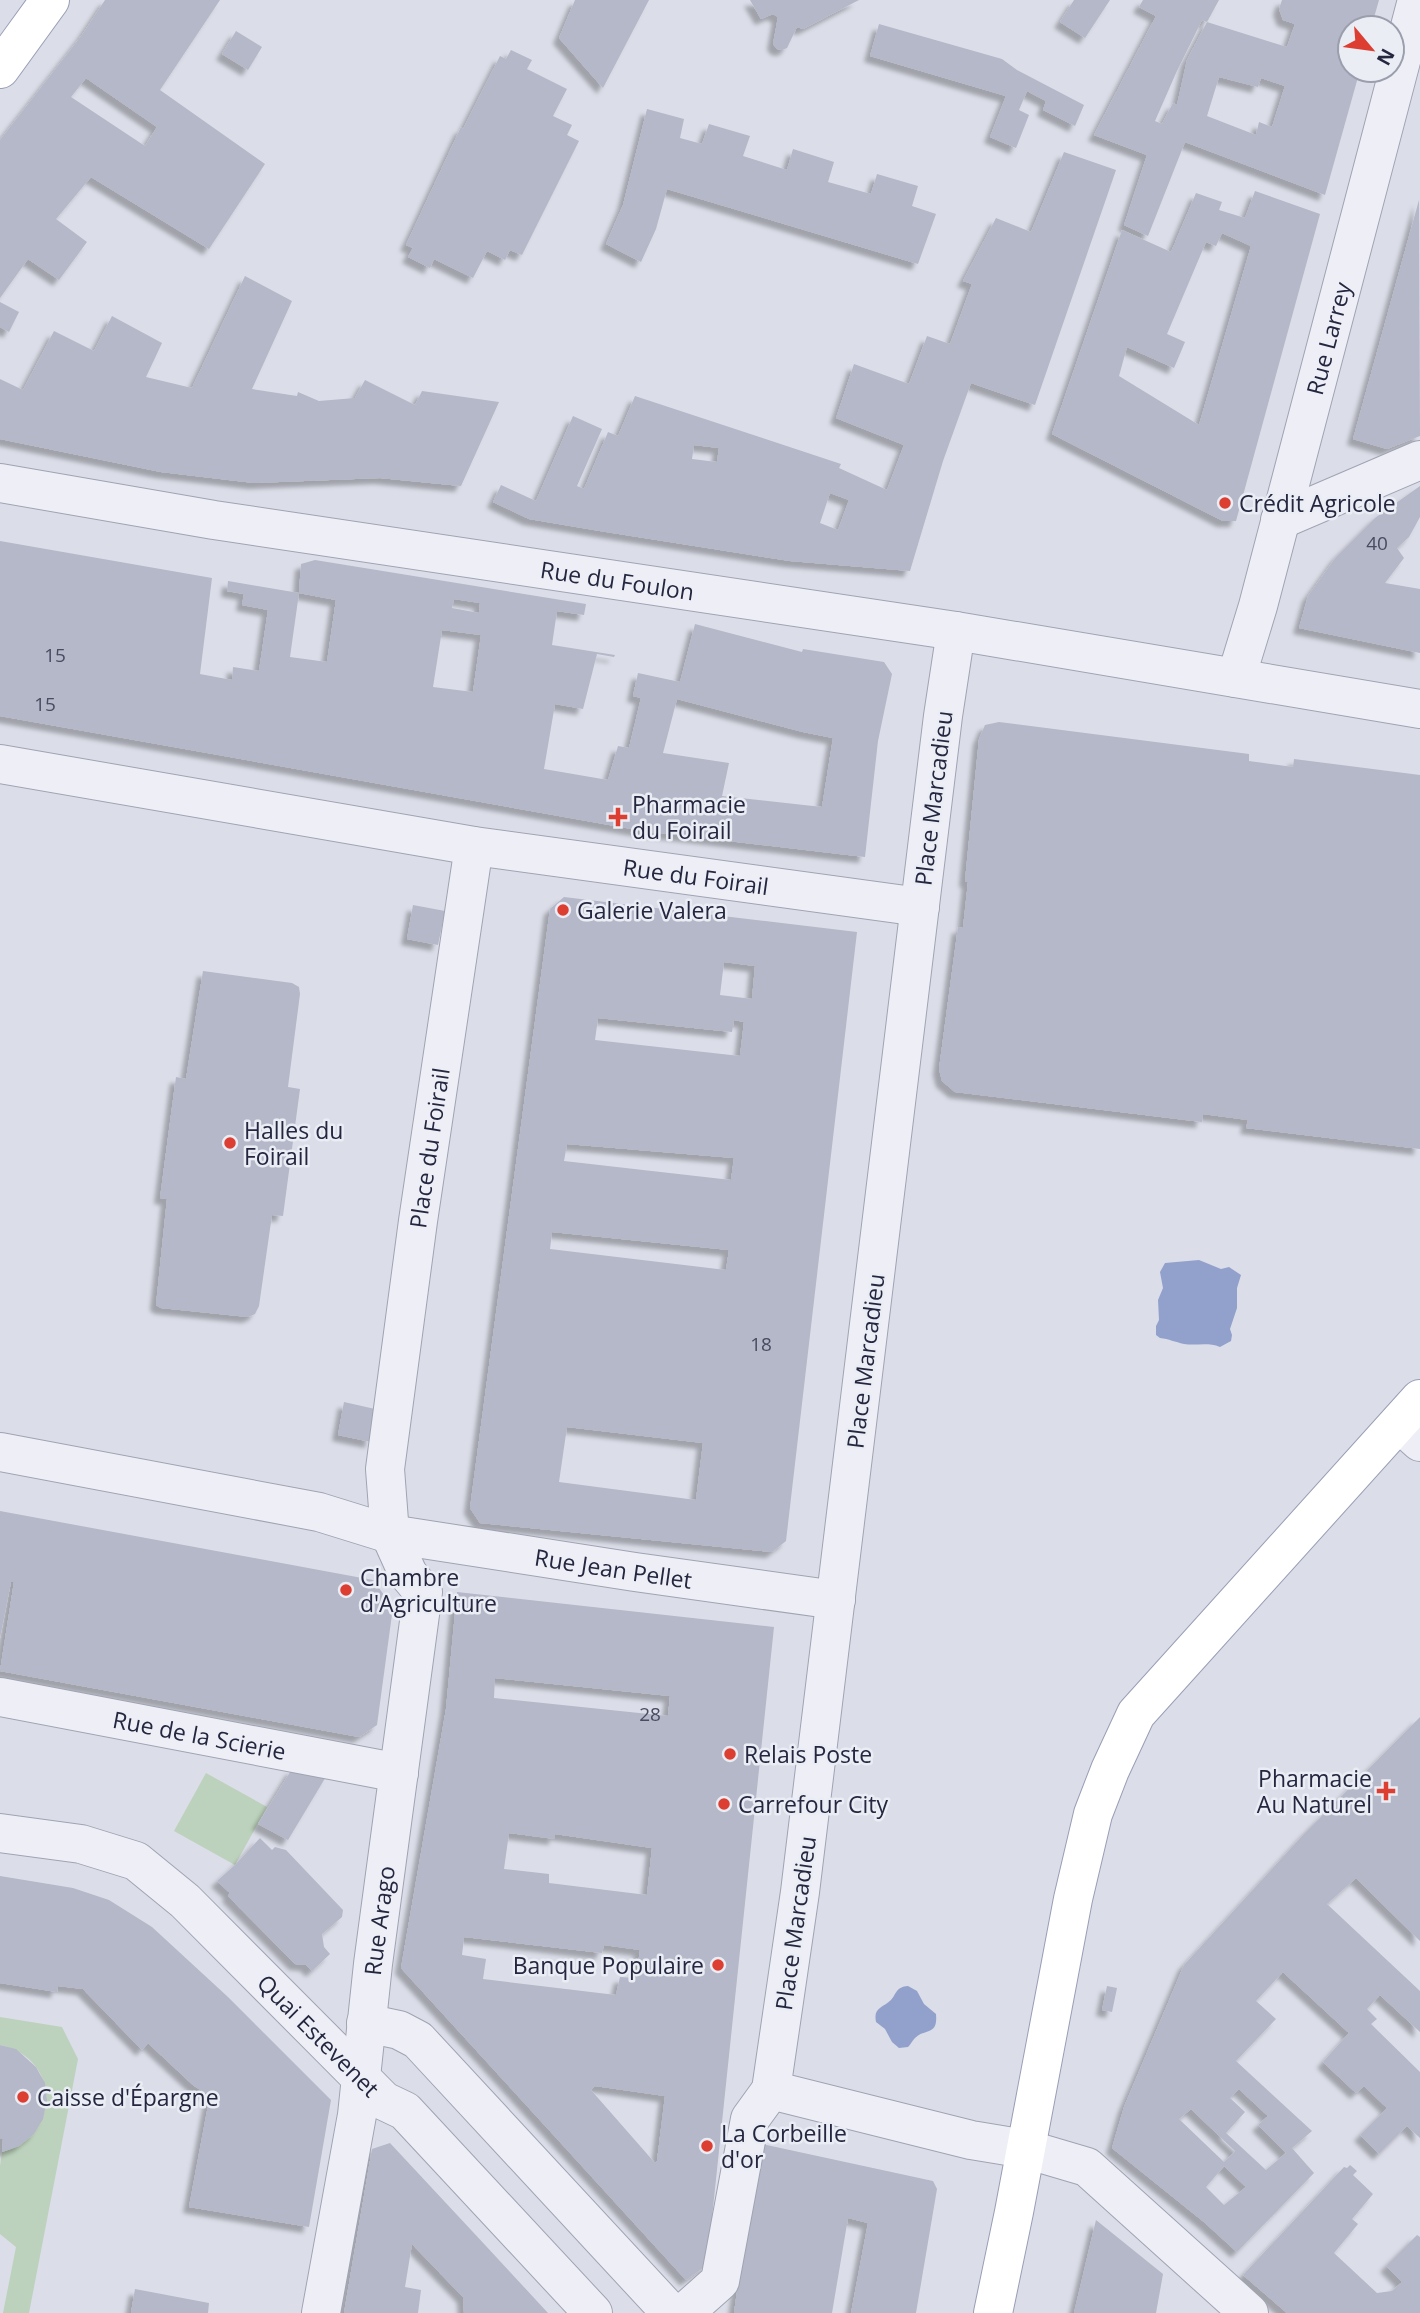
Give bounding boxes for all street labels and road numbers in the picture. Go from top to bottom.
street label: Rue Larrey [1298,278,1358,398]
street label: Rue du Foulon [538,553,696,608]
street label: Place Marcadieu [906,709,960,887]
street label: Rue du Foirail [621,851,771,902]
street label: Place du Foirail [401,1065,457,1230]
street label: Place Marcadieu [838,1272,892,1450]
street label: Rue Jean Pellet [533,1541,694,1596]
street label: Rue de la Scierie [110,1703,289,1767]
street label: Place Marcadieu [767,1834,823,2012]
street label: Rue Arago [356,1864,402,1977]
street label: Quai Estevenet [250,1967,387,2104]

